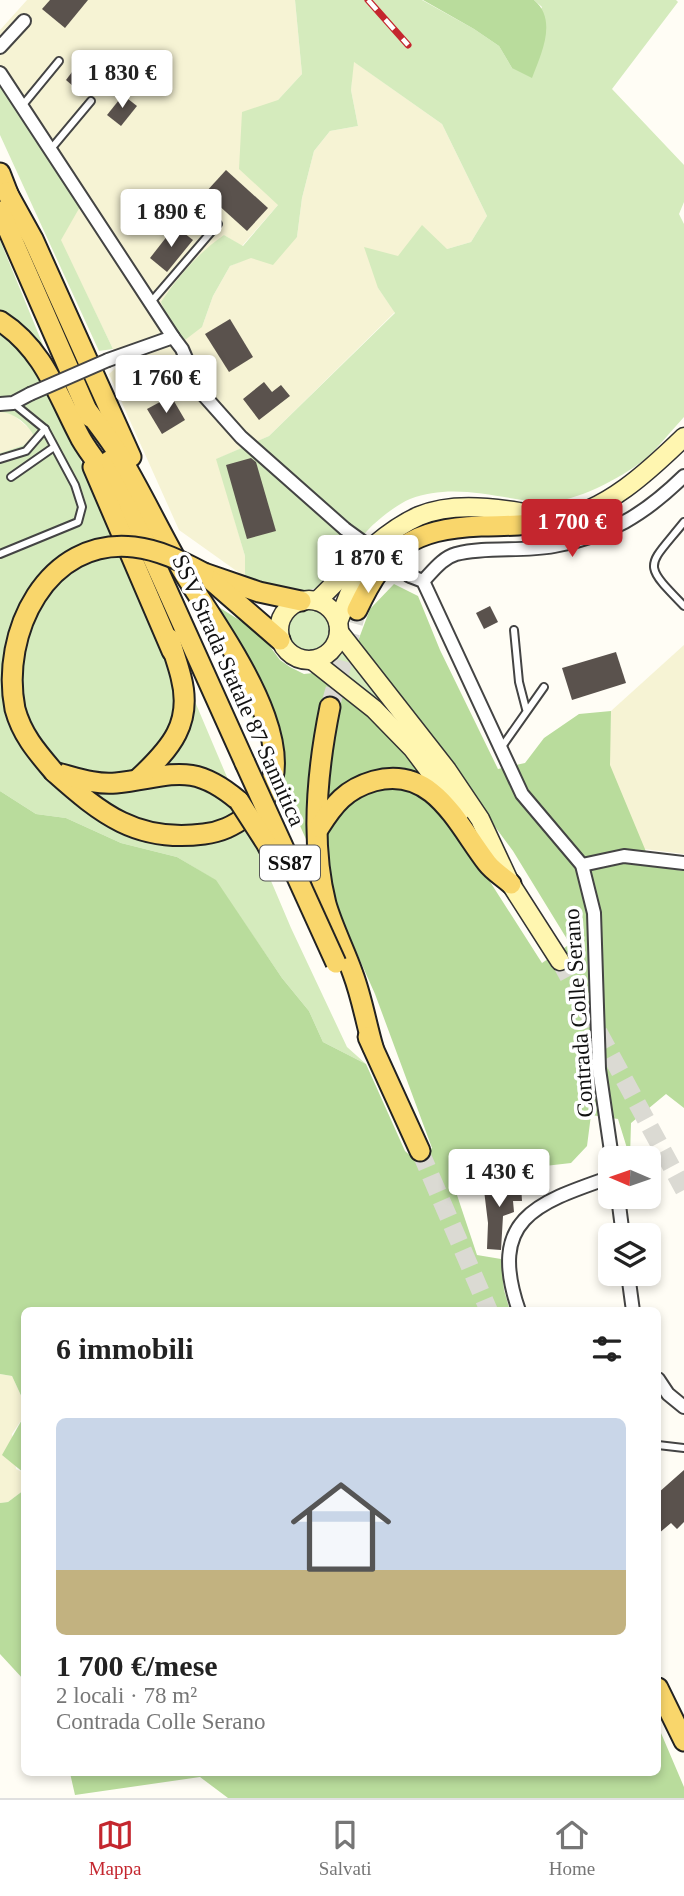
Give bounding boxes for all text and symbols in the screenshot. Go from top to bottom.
pin: 1 830 € [57,50,187,110]
text: 1 830 € [88,60,157,85]
pin: 1 890 € [106,190,236,249]
text: 1 890 € [137,199,206,224]
pin: 1 760 € [101,356,231,415]
text: 1 760 € [132,365,201,390]
pin: 1 700 € [507,500,637,559]
text: 1 700 € [538,509,607,534]
pin: 1 870 € [303,536,433,595]
text: 1 870 € [334,545,403,570]
street label: SSV Strada Statale 87 Sannitica [167,550,310,830]
road number: SS87 [260,846,320,880]
street label: Contrada Colle Serano [559,908,598,1118]
north arrow [598,1146,662,1209]
map controls [598,1146,661,1286]
pin: 1 430 € [434,1150,564,1209]
text: 1 430 € [465,1159,534,1184]
button: layers [598,1223,661,1286]
icon: filters [588,1330,626,1368]
text: 6 immobili [56,1332,194,1365]
icon: home [278,1464,404,1590]
text: 1 700 €/mese [56,1649,218,1682]
text: 2 locali · 78 m² [56,1683,197,1708]
text: Contrada Colle Serano [56,1709,266,1734]
tab: Mappa [89,1816,141,1880]
tab: Salvati [319,1816,372,1880]
tab: Home [549,1816,595,1880]

